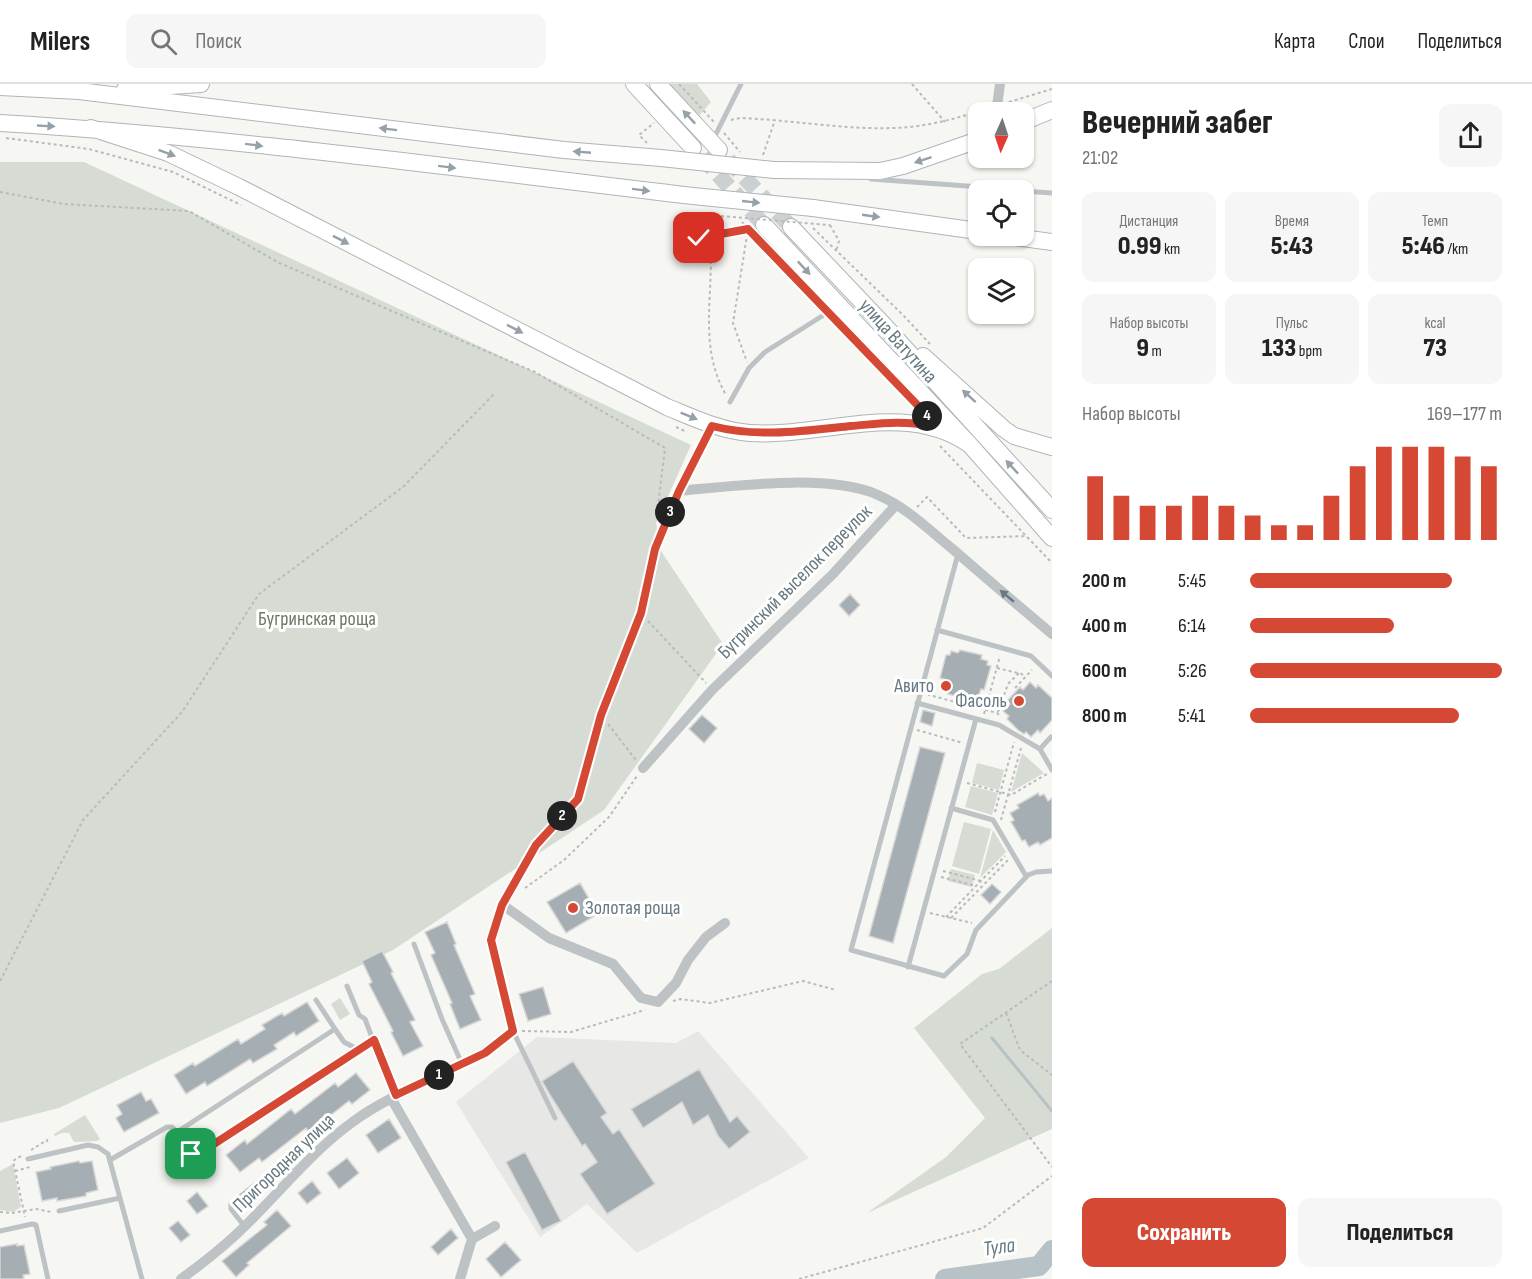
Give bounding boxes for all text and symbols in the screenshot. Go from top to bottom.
search box [126,14,546,68]
text: Milers [30,25,90,58]
icon: search [147,25,180,58]
text: Поиск [195,28,242,55]
text: Карта [1274,29,1315,54]
text: Слои [1348,29,1384,54]
text: Поделиться [1417,29,1502,54]
north arrow [968,102,1034,168]
map controls [968,102,1034,324]
text: Вечерний забег [1082,103,1273,143]
button: share [1439,104,1502,167]
one-way arrow [682,109,696,124]
one-way arrow [36,121,55,130]
one-way arrow [378,124,397,133]
one-way arrow [244,140,263,150]
text: 21:02 [1082,146,1118,170]
one-way arrow [572,147,591,157]
one-way arrow [158,148,176,158]
one-way arrow [914,155,932,165]
one-way arrow [438,163,457,172]
button: locate [968,180,1034,246]
one-way arrow [632,185,651,195]
one-way arrow [742,197,761,207]
one-way arrow [861,211,880,220]
pin [673,212,724,263]
text: Дистанция [1120,212,1178,231]
text: Время [1275,212,1309,231]
text: Темп [1422,212,1448,231]
icon: check [682,221,715,254]
text: 0.99 [1118,231,1161,262]
text: 5:43 [1271,231,1313,262]
text: 5:46 [1402,231,1445,262]
one-way arrow [333,235,350,244]
text: km [1161,240,1180,259]
text: /km [1445,240,1468,259]
button: layers [968,258,1034,324]
one-way arrow [797,260,811,275]
street label: улица Ватутина [854,294,942,388]
text: Набор высоты [1110,314,1188,333]
text: Пульс [1276,314,1308,333]
text: kcal [1424,314,1446,333]
one-way arrow [506,324,523,334]
text: 9 [1136,333,1149,364]
text: 133 [1262,333,1296,364]
text: 73 [1423,333,1447,364]
text: m [1149,342,1162,361]
text: bpm [1296,342,1322,361]
one-way arrow [961,389,976,403]
pin: 4 [912,401,942,431]
text: Набор высоты [1082,402,1181,426]
text: 169–177 m [1427,402,1502,426]
text: 4 [923,406,931,425]
one-way arrow [680,412,698,421]
one-way arrow [1005,460,1019,475]
pin: 3 [655,497,685,527]
street label: Бугринский выселок переулок [713,500,877,664]
text: 3 [666,502,674,521]
text: 200 m [1082,569,1126,593]
text: 5:45 [1178,569,1206,593]
one-way arrow [1000,590,1015,603]
park label: Бугринская роща [258,607,376,631]
text: 400 m [1082,614,1127,638]
text: 6:14 [1178,614,1206,638]
text: 600 m [1082,659,1127,683]
text: 5:26 [1178,659,1207,683]
place label: Авито [893,674,934,698]
marker: Авито [939,679,953,693]
place label: Фасоль [955,689,1007,713]
marker: Фасоль [1012,694,1026,708]
text: 800 m [1082,704,1127,728]
text: 5:41 [1178,704,1205,728]
pin: 2 [547,801,577,831]
text: 2 [558,806,566,825]
place label: Золотая роща [585,896,681,920]
marker: Золотая роща [566,901,580,915]
pin: 1 [424,1060,454,1090]
text: 1 [436,1065,442,1084]
street label: Пригородная улица [228,1108,340,1218]
pin [165,1128,216,1179]
icon: arrive [174,1137,207,1170]
button: Сохранить [1082,1198,1286,1267]
button: Поделиться [1298,1198,1502,1267]
water label: Тула [982,1232,1017,1262]

